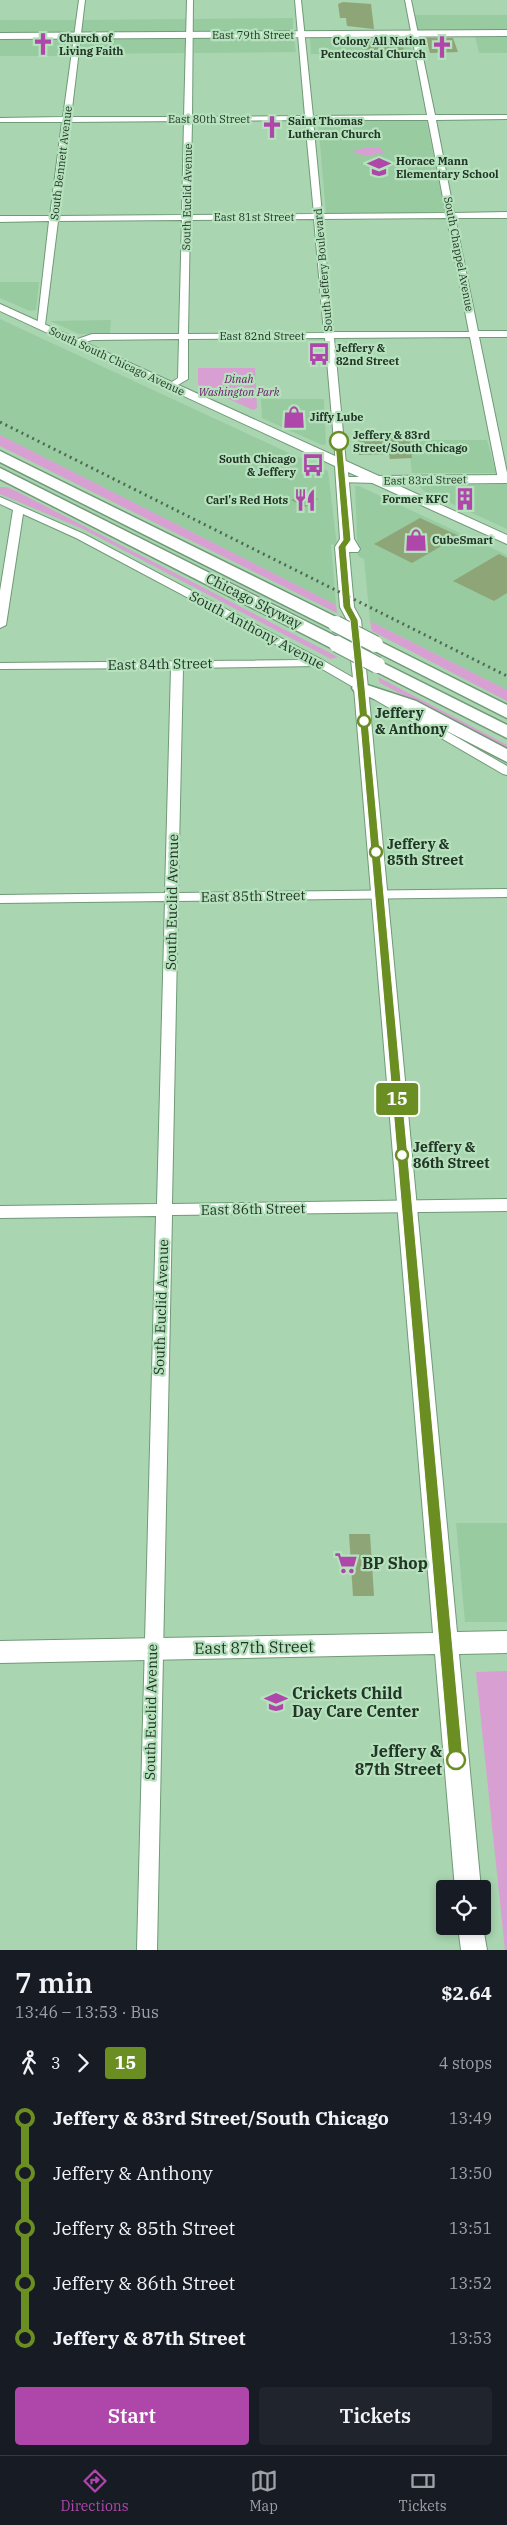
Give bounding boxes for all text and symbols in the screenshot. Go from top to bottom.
street label: East 79th Street [212,28,294,42]
church icon: Church of Living Faith [30,31,56,57]
place label: Church of Living Faith [59,31,123,58]
place label: Colony All Nation Pentecostal Church [321,34,426,61]
church icon: Colony All Nation Pentecostal Church [429,34,455,60]
street label: South Bennett Avenue [47,105,75,221]
street label: East 80th Street [168,112,250,126]
church icon: Saint Thomas Lutheran Church [259,114,285,140]
place label: Saint Thomas Lutheran Church [288,114,381,141]
street label: South Euclid Avenue [179,143,195,251]
school or university icon: Horace Mann Elementary School [366,154,392,180]
place label: Horace Mann Elementary School [396,154,499,181]
street label: South Chappel Avenue [441,195,477,313]
street label: South Jeffery Boulevard [311,208,335,332]
street label: East 81st Street [214,210,294,224]
street label: South South Chicago Avenue [47,323,187,399]
street label: East 82nd Street [219,329,305,343]
bus stop icon: Jeffery & 82nd Street [306,341,332,367]
place label: Jeffery & 82nd Street [336,341,399,368]
park label: Dinah Washington Park [198,372,280,399]
shop icon: Jiffy Lube [281,404,307,430]
place label: Jiffy Lube [310,410,364,424]
place label: Jeffery & 83rd Street/South Chicago [353,428,468,455]
marker: Jeffery & 83rd Street/South Chicago [329,431,349,451]
place label: South Chicago & Jeffery [219,452,297,479]
bus stop icon: South Chicago & Jeffery [300,452,326,478]
street label: East 83rd Street [383,472,467,488]
building icon: Former KFC [452,486,478,512]
restaurant icon: Carl's Red Hots [292,487,318,513]
place label: Former KFC [382,492,448,506]
place label: Carl's Red Hots [206,493,288,507]
shop icon: CubeSmart [403,527,429,553]
place label: CubeSmart [432,533,493,547]
street label: Chicago Skyway [203,569,306,633]
street label: South Anthony Avenue [186,587,328,673]
street label: East 84th Street [108,654,213,674]
place label: Jeffery & Anthony [375,704,447,738]
marker: Jeffery & Anthony [357,714,371,728]
street label: South Euclid Avenue [162,834,182,970]
place label: Jeffery & 85th Street [387,835,463,869]
marker: Jeffery & 85th Street [369,845,383,859]
street label: East 85th Street [201,886,306,906]
line badge: 15 [374,1083,420,1115]
text: 15 [386,1087,408,1110]
place label: Jeffery & 86th Street [413,1138,489,1172]
marker: Jeffery & 86th Street [395,1148,409,1162]
street label: East 86th Street [201,1199,306,1219]
street label: South Euclid Avenue [150,1239,172,1375]
supermarket icon: BP Shop [333,1550,359,1576]
place label: BP Shop [362,1553,428,1573]
street label: East 87th Street [194,1636,314,1658]
street label: South Euclid Avenue [141,1644,161,1780]
place label: Crickets Child Day Care Center [292,1683,419,1721]
school or university icon: Crickets Child Day Care Center [263,1689,289,1715]
place label: Jeffery & 87th Street [355,1741,442,1779]
marker: Jeffery & 87th Street [446,1750,466,1770]
map controls [436,1880,491,1935]
button: locate [436,1880,491,1935]
text: 7 min [15,1964,93,2001]
text: $2.64 [441,1981,492,2005]
text: 13:46 – 13:53 · Bus [15,2002,159,2022]
icon: walk [15,2049,43,2077]
icon: forward [69,2049,97,2077]
text: 15 [115,2051,136,2074]
text: 3 [51,2053,61,2073]
text: 4 stops [439,2053,492,2073]
text: Jeffery & 83rd Street/South Chicago [53,2106,389,2130]
text: 13:49 [449,2108,492,2128]
text: Jeffery & Anthony [53,2161,213,2185]
text: 13:50 [449,2163,492,2183]
text: Jeffery & 85th Street [53,2216,235,2240]
text: 13:51 [449,2218,492,2238]
text: Jeffery & 86th Street [53,2271,235,2295]
text: 13:52 [449,2273,492,2293]
text: Jeffery & 87th Street [53,2326,246,2350]
text: 13:53 [449,2328,492,2348]
button: Start [15,2387,249,2445]
button: Tickets [259,2387,492,2445]
tab: Directions [60,2467,129,2515]
tab: Map [249,2467,278,2515]
tab: Tickets [399,2467,447,2515]

